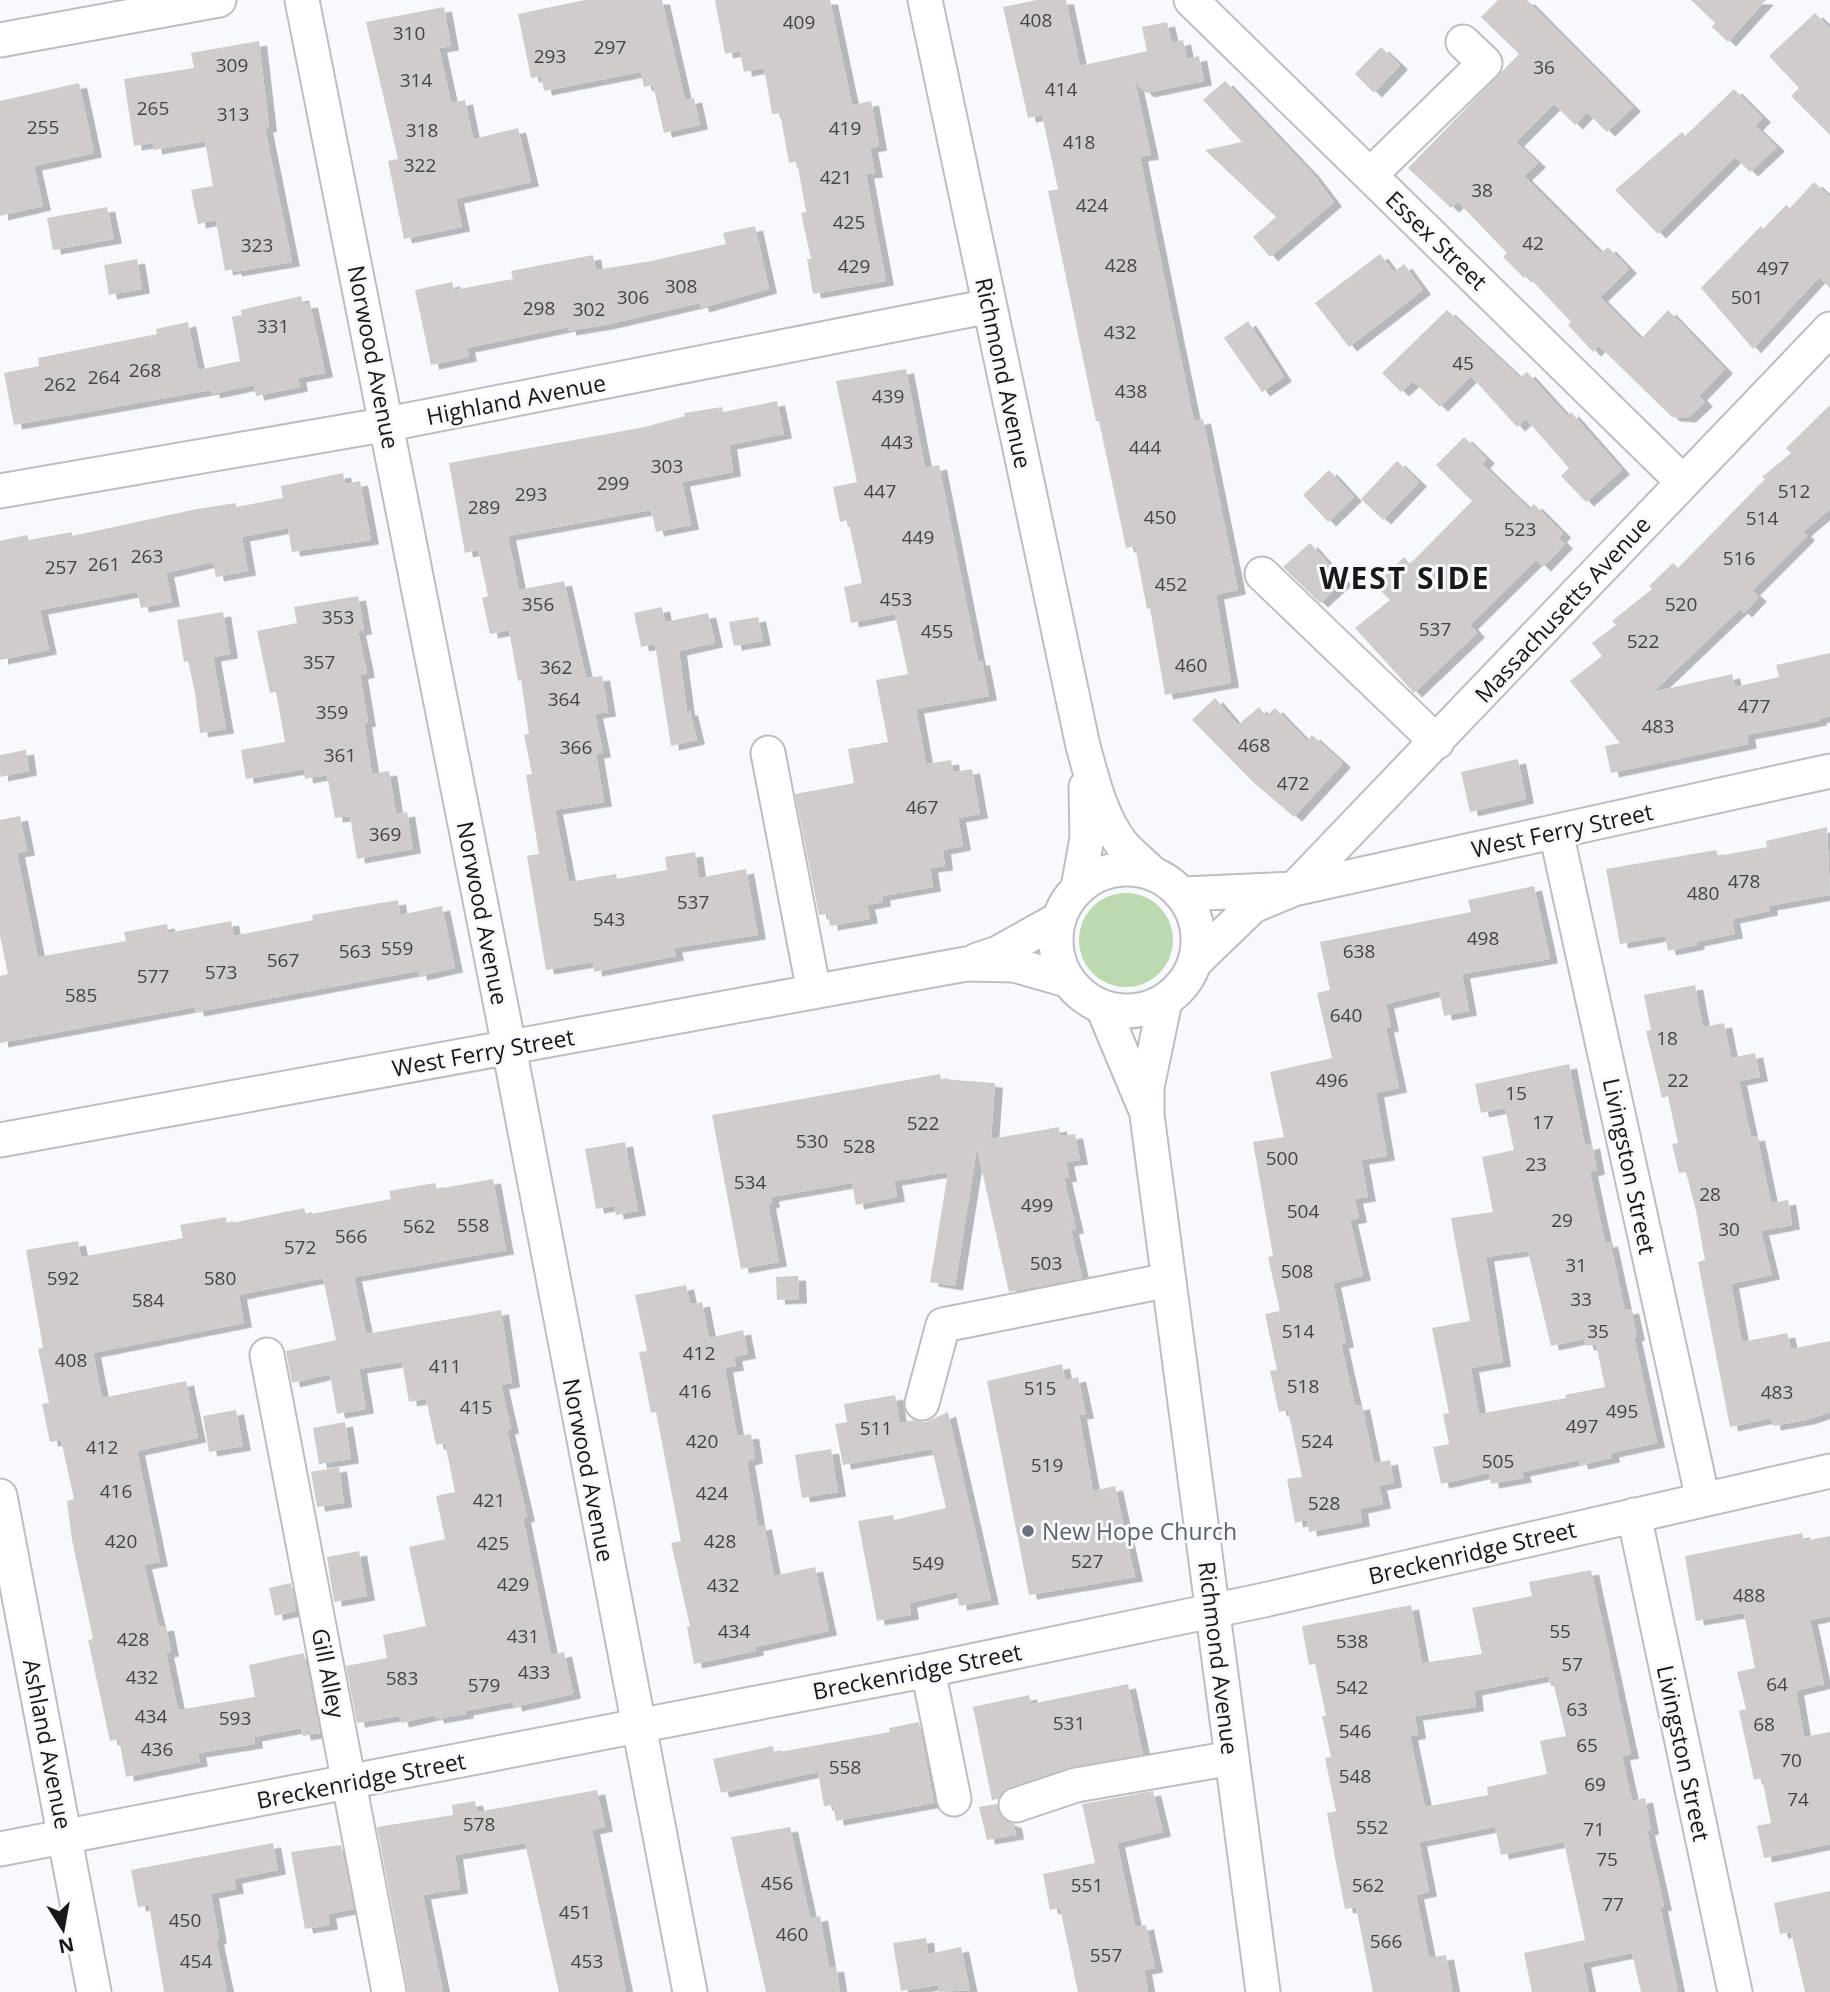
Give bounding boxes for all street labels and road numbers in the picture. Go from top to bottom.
street label: Essex Street [1379,183,1495,297]
street label: Norwood Avenue [341,263,407,451]
street label: Richmond Avenue [968,275,1040,471]
street label: Highland Avenue [424,366,608,432]
street label: Massachusetts Avenue [1467,509,1657,709]
street label: West Ferry Street [1468,795,1656,865]
street label: Norwood Avenue [450,819,516,1007]
street label: West Ferry Street [389,1020,577,1084]
street label: Livingston Street [1596,1075,1664,1257]
street label: Norwood Avenue [556,1376,622,1564]
street label: Breckenridge Street [1365,1513,1579,1591]
street label: Richmond Avenue [1191,1560,1247,1756]
street label: Gill Alley [305,1625,353,1721]
street label: Breckenridge Street [810,1635,1024,1707]
street label: Ashland Avenue [16,1656,80,1832]
street label: Livingston Street [1650,1662,1718,1844]
street label: Breckenridge Street [254,1744,468,1816]

